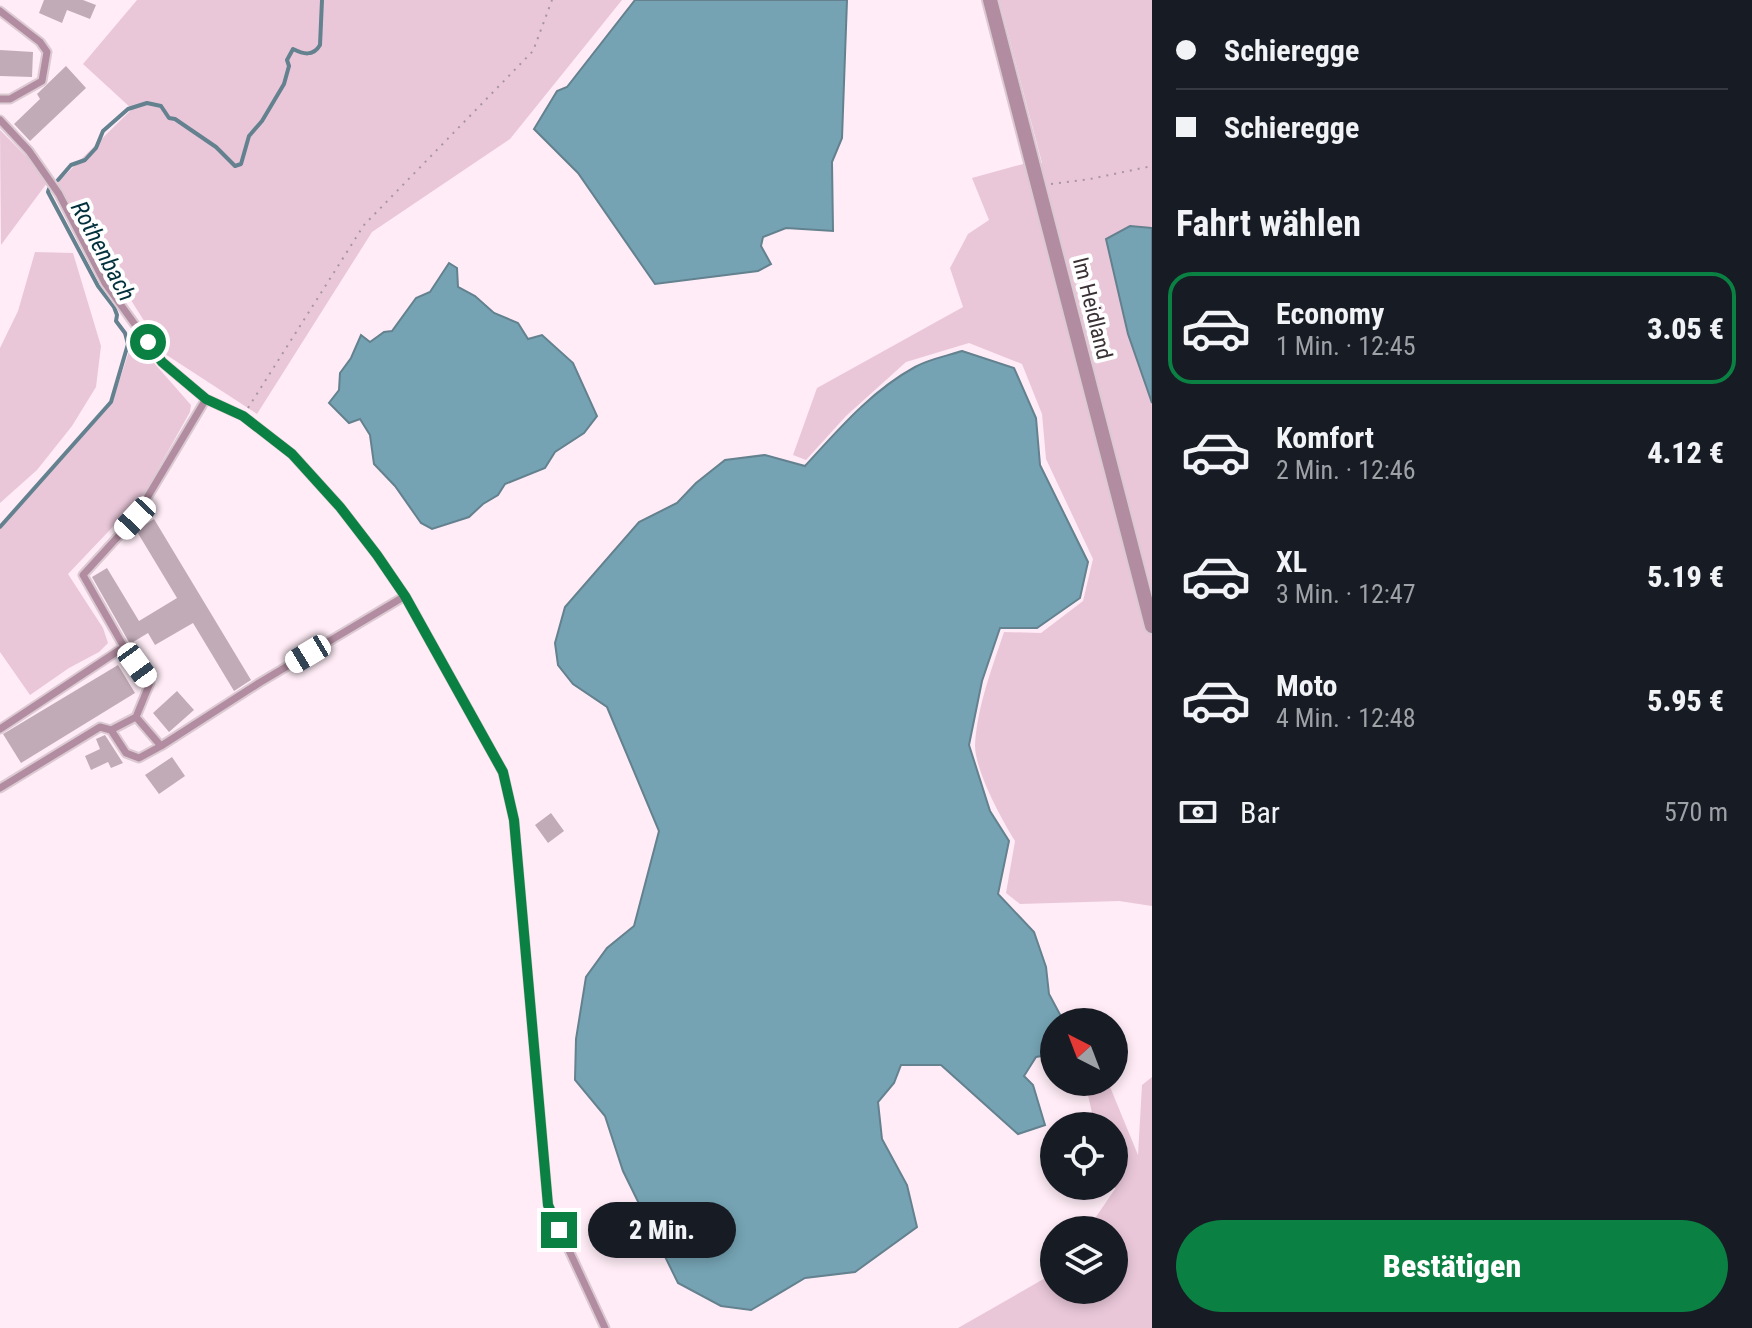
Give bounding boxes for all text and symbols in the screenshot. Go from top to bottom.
text: Schieregge [1224,33,1359,68]
text: Schieregge [1224,110,1359,145]
water label: Rothenbach [65,196,141,306]
text: Fahrt wählen [1176,203,1361,245]
street label: Im Heidland [1068,255,1117,362]
icon: car [1180,292,1252,364]
text: Economy [1276,296,1384,331]
text: 3.05 € [1647,311,1724,346]
route start [130,324,166,360]
text: 1 Min. · 12:45 [1276,331,1416,361]
icon: car [1180,416,1252,488]
text: Komfort [1276,420,1374,455]
text: 4.12 € [1647,435,1724,470]
text: 2 Min. · 12:46 [1276,455,1416,485]
car [110,492,160,544]
icon: car [1180,540,1252,612]
text: XL [1276,544,1307,579]
text: 5.19 € [1647,559,1724,594]
text: 3 Min. · 12:47 [1276,579,1416,609]
car [281,631,335,677]
car [113,639,161,691]
icon: car [1180,664,1252,736]
text: Moto [1276,668,1337,703]
text: 5.95 € [1647,683,1724,718]
text: 4 Min. · 12:48 [1276,703,1416,733]
icon: cash [1176,790,1220,834]
text: Bar [1240,795,1280,830]
text: 570 m [1664,797,1728,827]
north arrow [1040,1008,1128,1096]
map controls [1040,1008,1128,1304]
button: locate [1040,1112,1128,1200]
callout: 2 Min. [587,1202,735,1258]
route end [541,1212,577,1248]
text: 2 Min. [629,1215,695,1245]
button: layers [1040,1216,1128,1304]
button: Bestätigen [1176,1220,1728,1312]

